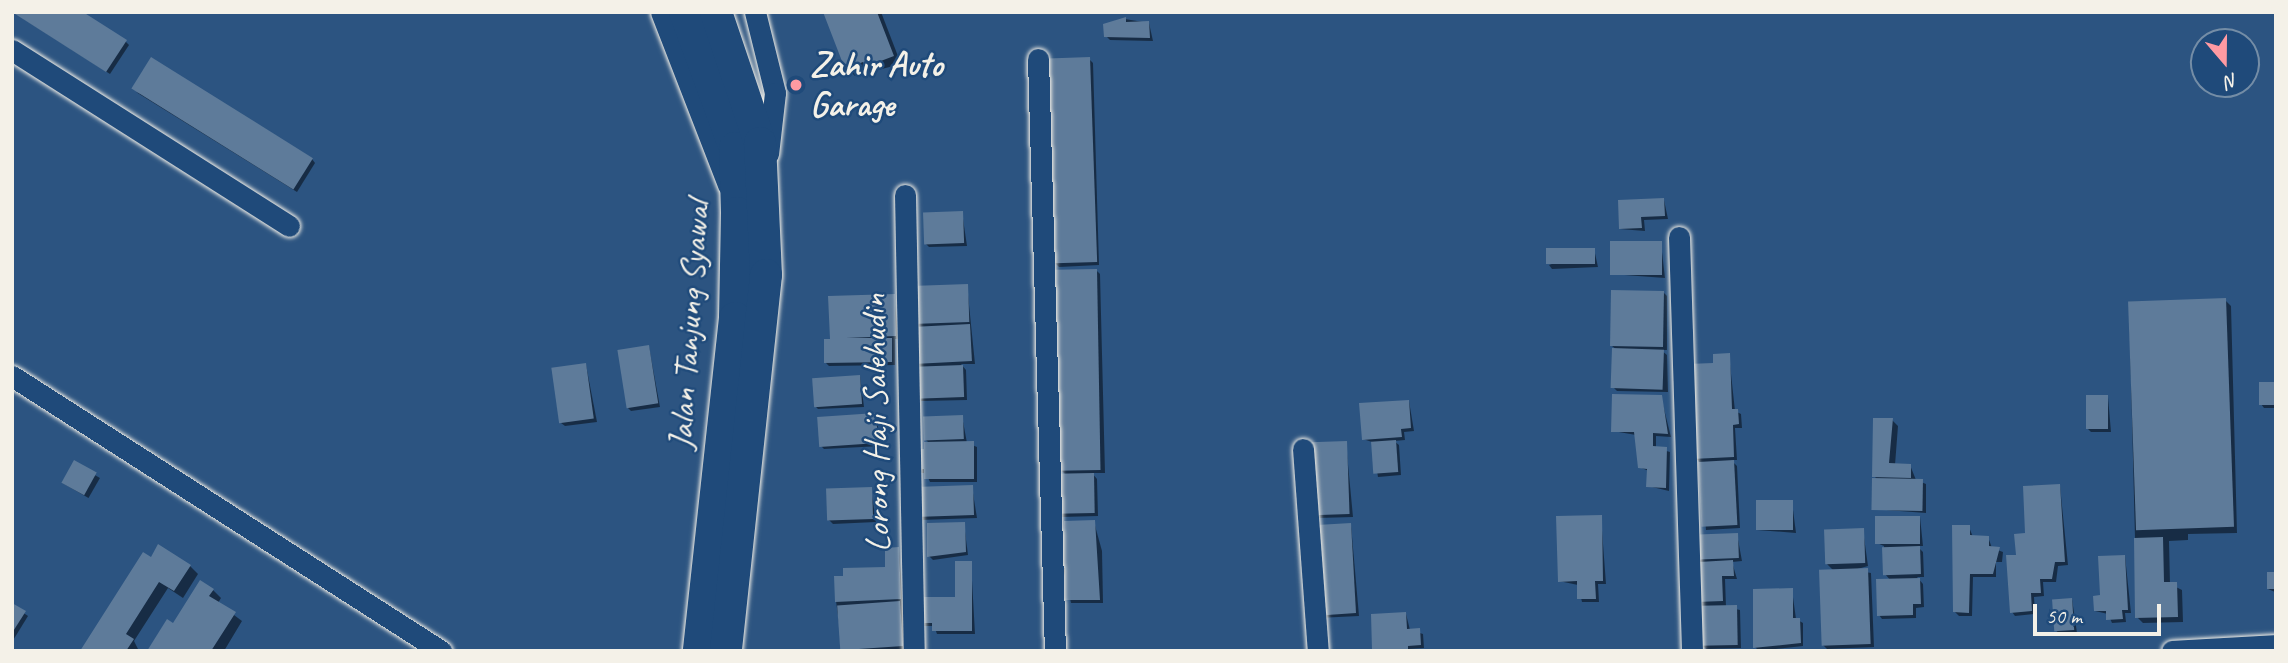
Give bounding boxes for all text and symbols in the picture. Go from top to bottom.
north arrow [2190,28,2260,98]
place label: Zahir Auto Garage [810,44,942,126]
text: N [2222,68,2241,94]
marker: Zahir Auto Garage [788,77,804,93]
street label: Jalan Tanjung Syawal [659,198,719,452]
street label: Lorong Haji Salehudin [853,293,899,553]
scale bar [2036,590,2164,634]
text: 50 m [2046,603,2082,629]

